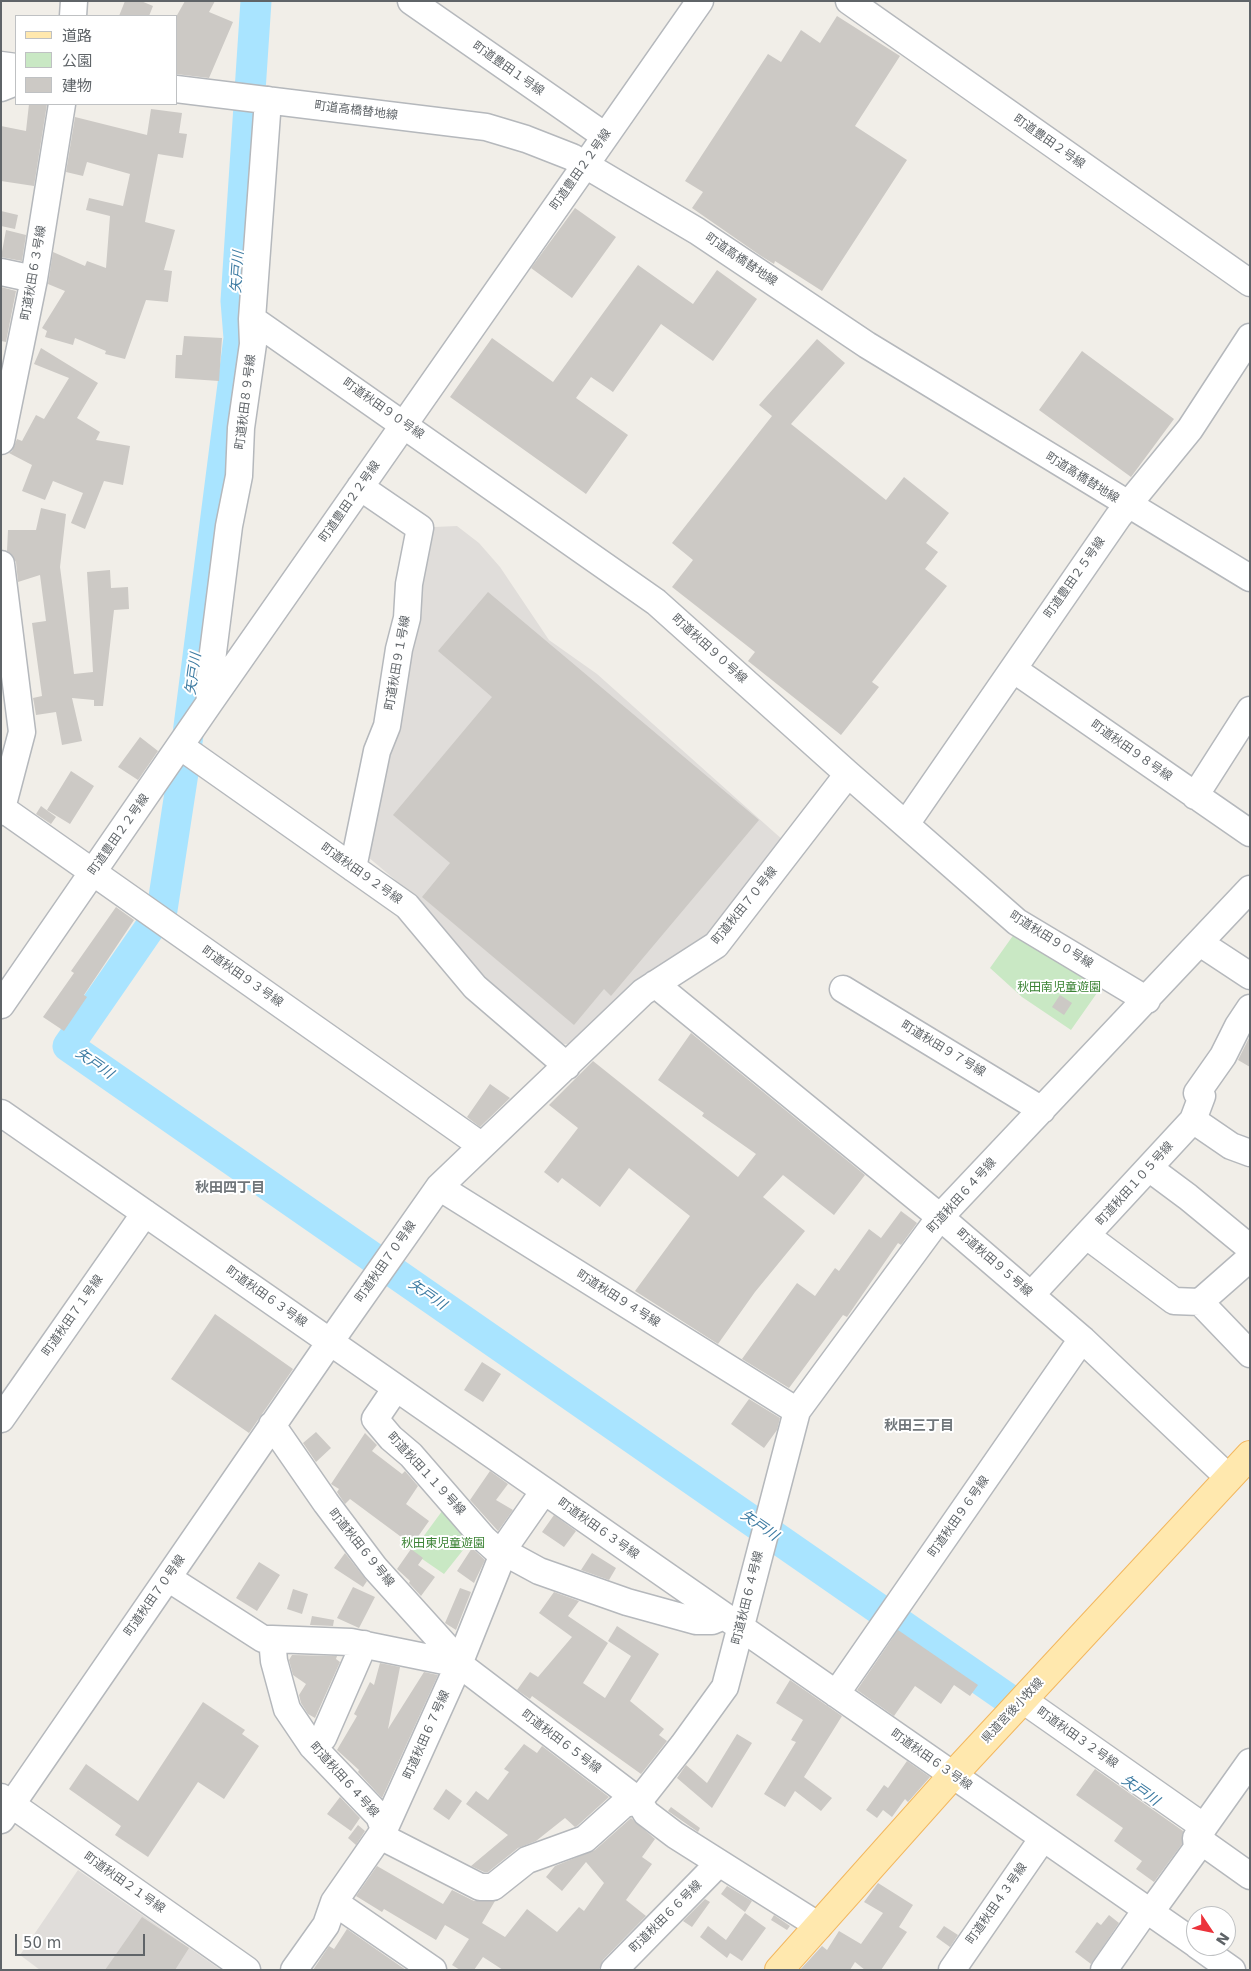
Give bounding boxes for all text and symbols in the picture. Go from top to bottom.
legend [15,15,178,105]
text: 道路 [62,27,92,45]
street label: 町道豊田１号線 [469,39,547,99]
text: 公園 [62,52,92,70]
text: 建物 [62,77,92,95]
street label: 町道高橋替地線 [313,99,399,123]
street label: 町道豊田２号線 [1010,112,1088,172]
street label: 町道豊田２２号線 [548,127,614,213]
street label: 町道秋田６３号線 [19,224,49,322]
street label: 町道高橋替地線 [702,231,780,289]
water label: 矢戸川 [228,250,248,294]
street label: 町道秋田８９号線 [233,353,259,451]
street label: 町道秋田９０号線 [340,376,426,442]
street label: 町道高橋替地線 [1043,450,1121,506]
street label: 町道豊田２２号線 [317,459,383,545]
street label: 町道豊田２５号線 [1042,535,1108,621]
street label: 町道秋田９０号線 [669,612,749,686]
street label: 町道秋田９１号線 [383,614,413,712]
water label: 矢戸川 [183,652,205,696]
street label: 町道秋田９８号線 [1088,718,1174,784]
street label: 町道豊田２２号線 [86,792,152,878]
street label: 町道秋田９２号線 [318,841,404,907]
street label: 町道秋田７０号線 [709,864,781,948]
street label: 町道秋田９０号線 [1006,908,1096,972]
street label: 町道秋田９３号線 [199,944,285,1010]
park label: 秋田南児童遊園 [1017,981,1101,995]
street label: 町道秋田９７号線 [898,1018,988,1080]
water label: 矢戸川 [72,1045,116,1083]
street label: 町道秋田１０５号線 [1094,1139,1176,1229]
street label: 町道秋田６４号線 [925,1156,999,1236]
district label: 秋田四丁目 [195,1180,265,1196]
street label: 町道秋田７０号線 [353,1219,419,1305]
street label: 町道秋田９５号線 [953,1226,1035,1300]
street label: 町道秋田６３号線 [223,1264,309,1330]
street label: 町道秋田９４号線 [573,1267,663,1331]
street label: 町道秋田７１号線 [40,1273,106,1359]
water label: 矢戸川 [405,1276,449,1314]
district label: 秋田三丁目 [884,1418,954,1434]
street label: 町道秋田１１９号線 [384,1430,468,1518]
street label: 町道秋田９６号線 [926,1474,992,1560]
street label: 町道秋田６３号線 [555,1496,641,1562]
street label: 町道秋田６９号線 [325,1506,397,1590]
water label: 矢戸川 [737,1507,781,1545]
park label: 秋田東児童遊園 [401,1537,485,1551]
street label: 町道秋田６４号線 [729,1550,767,1646]
street label: 町道秋田７０号線 [122,1553,188,1639]
street label: 県道宮後小牧線 [979,1675,1047,1747]
street label: 町道秋田６７号線 [401,1688,453,1782]
street label: 町道秋田３２号線 [1034,1705,1120,1771]
street label: 町道秋田６５号線 [518,1707,604,1777]
street label: 町道秋田６３号線 [888,1727,974,1793]
street label: 町道秋田６４号線 [307,1740,381,1820]
water label: 矢戸川 [1118,1772,1162,1810]
street label: 町道秋田２１号線 [81,1850,167,1916]
street label: 町道秋田４３号線 [964,1861,1030,1947]
street label: 町道秋田６６号線 [627,1878,705,1956]
north arrow [1186,1906,1236,1956]
scale bar [18,1924,148,1956]
text: N [1213,1929,1233,1948]
text: 50 m [23,1934,61,1952]

